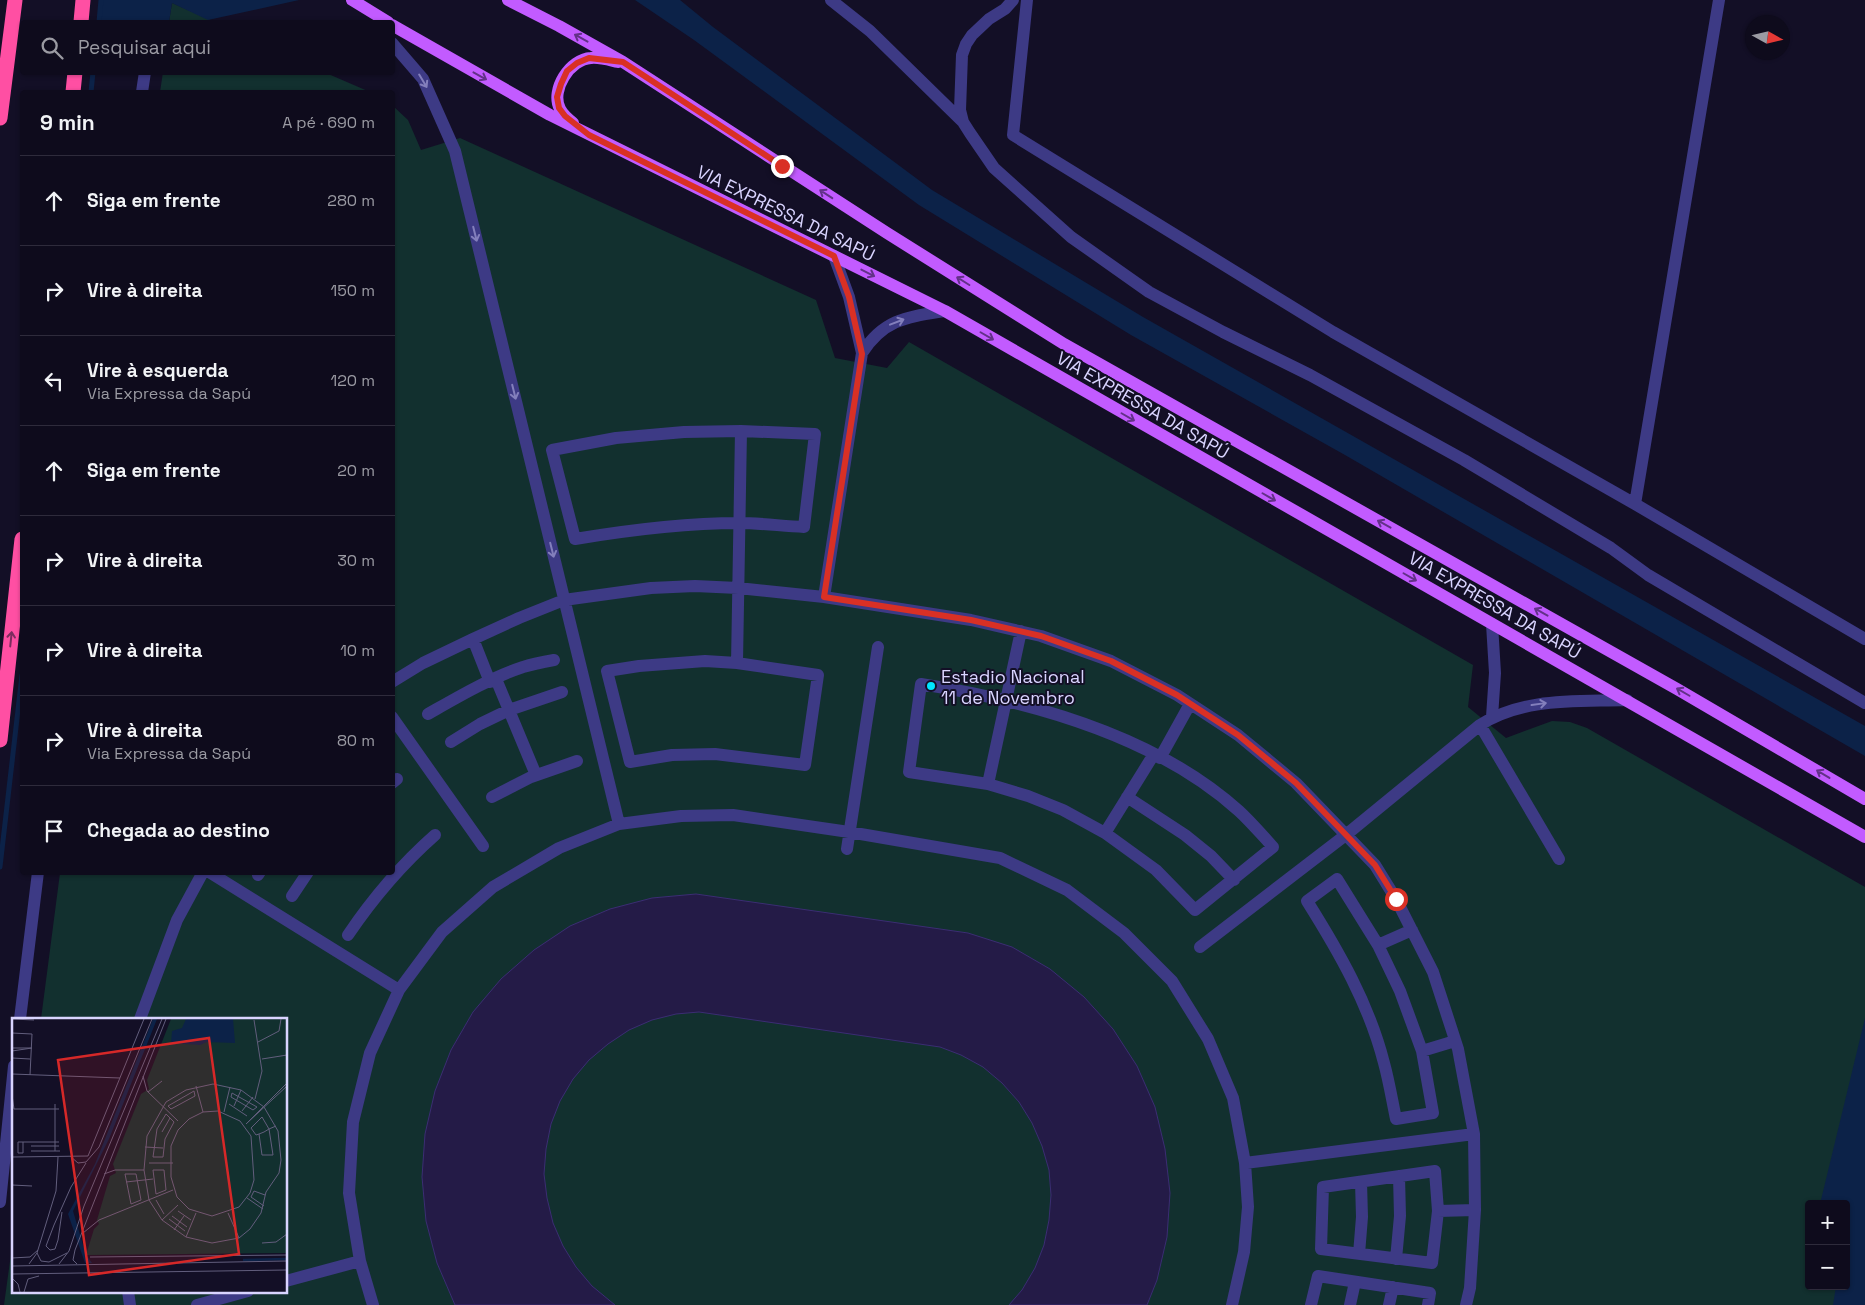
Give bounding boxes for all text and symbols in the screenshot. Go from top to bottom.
north arrow [1745,15,1790,60]
search box [20,20,395,75]
one-way arrow [574,32,589,42]
icon: search [38,34,66,62]
text: Pesquisar aqui [78,35,211,60]
one-way arrow [472,72,487,81]
one-way arrow [418,74,429,88]
text: 9 min [40,109,95,136]
text: A pé · 690 m [282,112,375,133]
route end [771,155,794,178]
street label: VIA EXPRESSA DA SAPÚ [693,160,879,266]
icon: ahead [40,187,68,215]
text: Siga em frente [87,188,221,213]
one-way arrow [819,189,833,199]
text: 280 m [327,190,375,211]
one-way arrow [471,225,481,241]
one-way arrow [860,269,875,278]
one-way arrow [957,275,971,285]
icon: right [40,277,68,305]
text: Vire à direita [87,278,203,303]
text: 150 m [331,280,375,301]
one-way arrow [889,316,904,326]
one-way arrow [979,331,993,341]
street label: VIA EXPRESSA DA SAPÚ [1053,346,1233,464]
text: Vire à esquerda [87,358,229,383]
icon: left [40,367,68,395]
text: 120 m [331,370,375,391]
text: Via Expressa da Sapú [87,383,251,404]
one-way arrow [510,383,519,399]
one-way arrow [1120,412,1134,422]
icon: ahead [40,457,68,485]
text: Siga em frente [87,458,221,483]
text: 20 m [337,460,375,481]
one-way arrow [1261,493,1276,502]
one-way arrow [1377,519,1392,529]
one-way arrow [548,541,557,557]
street label: VIA EXPRESSA DA SAPÚ [1405,546,1585,664]
icon: right [40,547,68,575]
text: Vire à direita [87,548,203,573]
text: 30 m [337,550,375,571]
one-way arrow [1403,573,1417,583]
one-way arrow [1534,607,1549,617]
one-way arrow [6,631,16,647]
icon: right [40,637,68,665]
text: Vire à direita [87,638,203,663]
text: 10 m [340,640,375,661]
place label: Estadio Nacional 11 de Novembro [941,665,1085,709]
marker: Estadio Nacional 11 de Novembro [925,680,937,692]
one-way arrow [1676,686,1691,696]
one-way arrow [1530,698,1546,708]
text: Vire à direita [87,718,203,743]
icon: right [40,727,68,755]
text: 80 m [337,730,375,751]
text: Via Expressa da Sapú [87,743,251,764]
one-way arrow [1816,769,1831,779]
icon: arrive [40,817,68,845]
text: Chegada ao destino [87,818,270,843]
route start [1385,888,1408,911]
inset map [12,1018,288,1292]
map controls [1805,1200,1850,1290]
button: + [1805,1200,1850,1245]
button: − [1805,1245,1850,1290]

